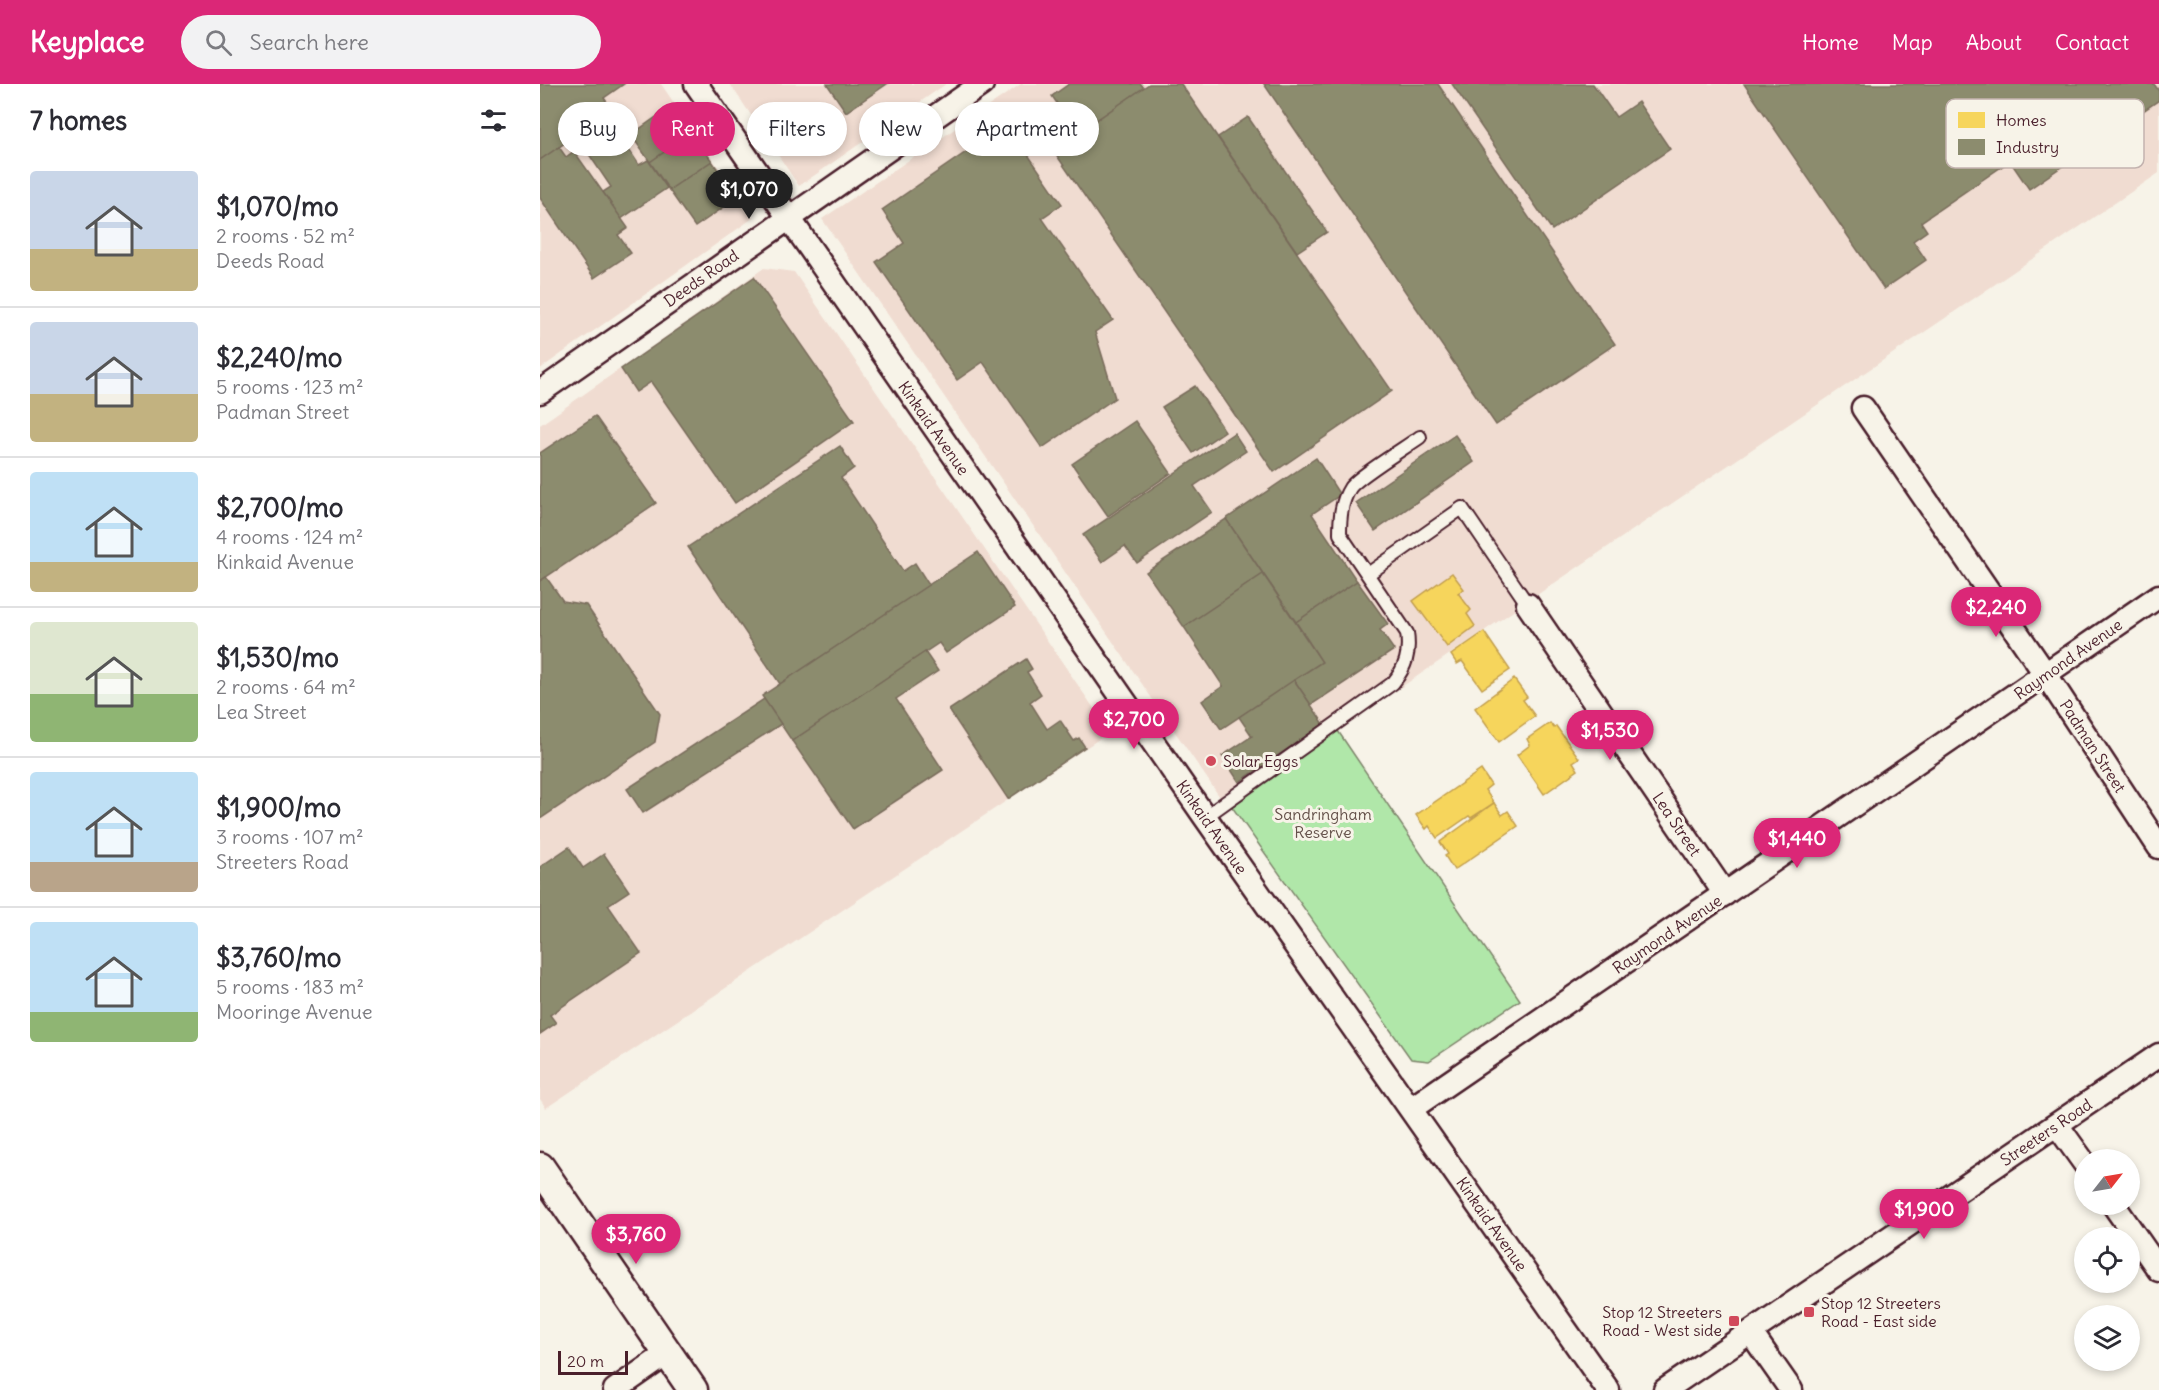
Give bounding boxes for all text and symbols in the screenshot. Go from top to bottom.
search box [181,15,601,69]
text: Keyplace [30,24,145,60]
icon: search [202,26,235,59]
text: Search here [250,28,369,56]
text: Home [1802,29,1859,56]
text: Map [1892,29,1933,56]
text: About [1966,29,2022,56]
text: Contact [2055,29,2129,56]
legend [1946,99,2144,168]
chip: Buy [558,102,638,156]
chip: Rent [650,102,735,156]
chip: Filters [747,102,847,156]
chip: New [859,102,943,156]
chip: Apartment [955,102,1099,156]
text: 7 homes [30,104,127,137]
icon: filters [477,104,510,137]
text: Homes [1996,110,2046,130]
text: Industry [1996,137,2059,157]
pin: $1,070 [700,169,798,220]
text: $1,070 [720,176,778,201]
text: $1,070/mo [216,190,339,223]
icon: home [78,195,150,267]
text: 2 rooms · 52 m² [216,223,355,248]
street label: Deeds Road [660,245,742,311]
text: Deeds Road [216,248,324,273]
text: $2,240/mo [216,341,342,374]
icon: home [78,346,150,418]
text: 5 rooms · 123 m² [216,374,363,399]
street label: Kinkaid Avenue [894,377,974,479]
text: Padman Street [216,399,349,424]
text: $2,700/mo [216,491,343,524]
icon: home [78,496,150,568]
text: 4 rooms · 124 m² [216,524,363,549]
text: Kinkaid Avenue [216,549,354,574]
pin: $2,240 [1947,587,2045,638]
text: $2,240 [1965,594,2027,619]
street label: Raymond Avenue [2010,614,2126,704]
text: $1,530/mo [216,641,339,674]
icon: home [78,646,150,718]
text: 2 rooms · 64 m² [216,674,356,699]
street label: Padman Street [2056,696,2131,797]
text: Lea Street [216,699,307,724]
pin: $2,700 [1085,699,1183,750]
text: $2,700 [1103,706,1165,731]
pin: $1,530 [1561,710,1659,761]
text: $1,530 [1581,717,1639,742]
place label: Solar Eggs [1223,751,1298,771]
marker: Solar Eggs [1204,754,1218,768]
street label: Kinkaid Avenue [1172,776,1252,878]
street label: Lea Street [1648,788,1706,860]
text: $1,900/mo [216,791,341,824]
icon: home [78,796,150,868]
park label: Sandringham Reserve [1274,804,1372,842]
pin: $1,440 [1748,818,1846,869]
text: 3 rooms · 107 m² [216,824,364,849]
text: $1,440 [1768,825,1826,850]
text: Streeters Road [216,849,349,874]
street label: Raymond Avenue [1609,890,1725,978]
text: $3,760/mo [216,941,341,974]
icon: home [78,946,150,1018]
text: 5 rooms · 183 m² [216,974,364,999]
text: Mooringe Avenue [216,999,373,1024]
street label: Streeters Road [1996,1094,2096,1170]
north arrow [2074,1149,2140,1215]
map controls [2074,1149,2140,1371]
street label: Kinkaid Avenue [1452,1173,1532,1275]
pin: $1,900 [1875,1189,1973,1240]
text: $1,900 [1894,1196,1954,1221]
pin: $3,760 [587,1214,685,1265]
text: $3,760 [606,1221,666,1246]
button: locate [2074,1227,2140,1293]
place label: Stop 12 Streeters Road - East side [1821,1293,1941,1331]
place label: Stop 12 Streeters Road - West side [1602,1302,1722,1340]
marker: Stop 12 Streeters Road - East side [1802,1305,1816,1319]
button: layers [2074,1305,2140,1371]
marker: Stop 12 Streeters Road - West side [1727,1314,1741,1328]
scale bar [558,1348,628,1376]
text: 20 m [567,1351,604,1371]

